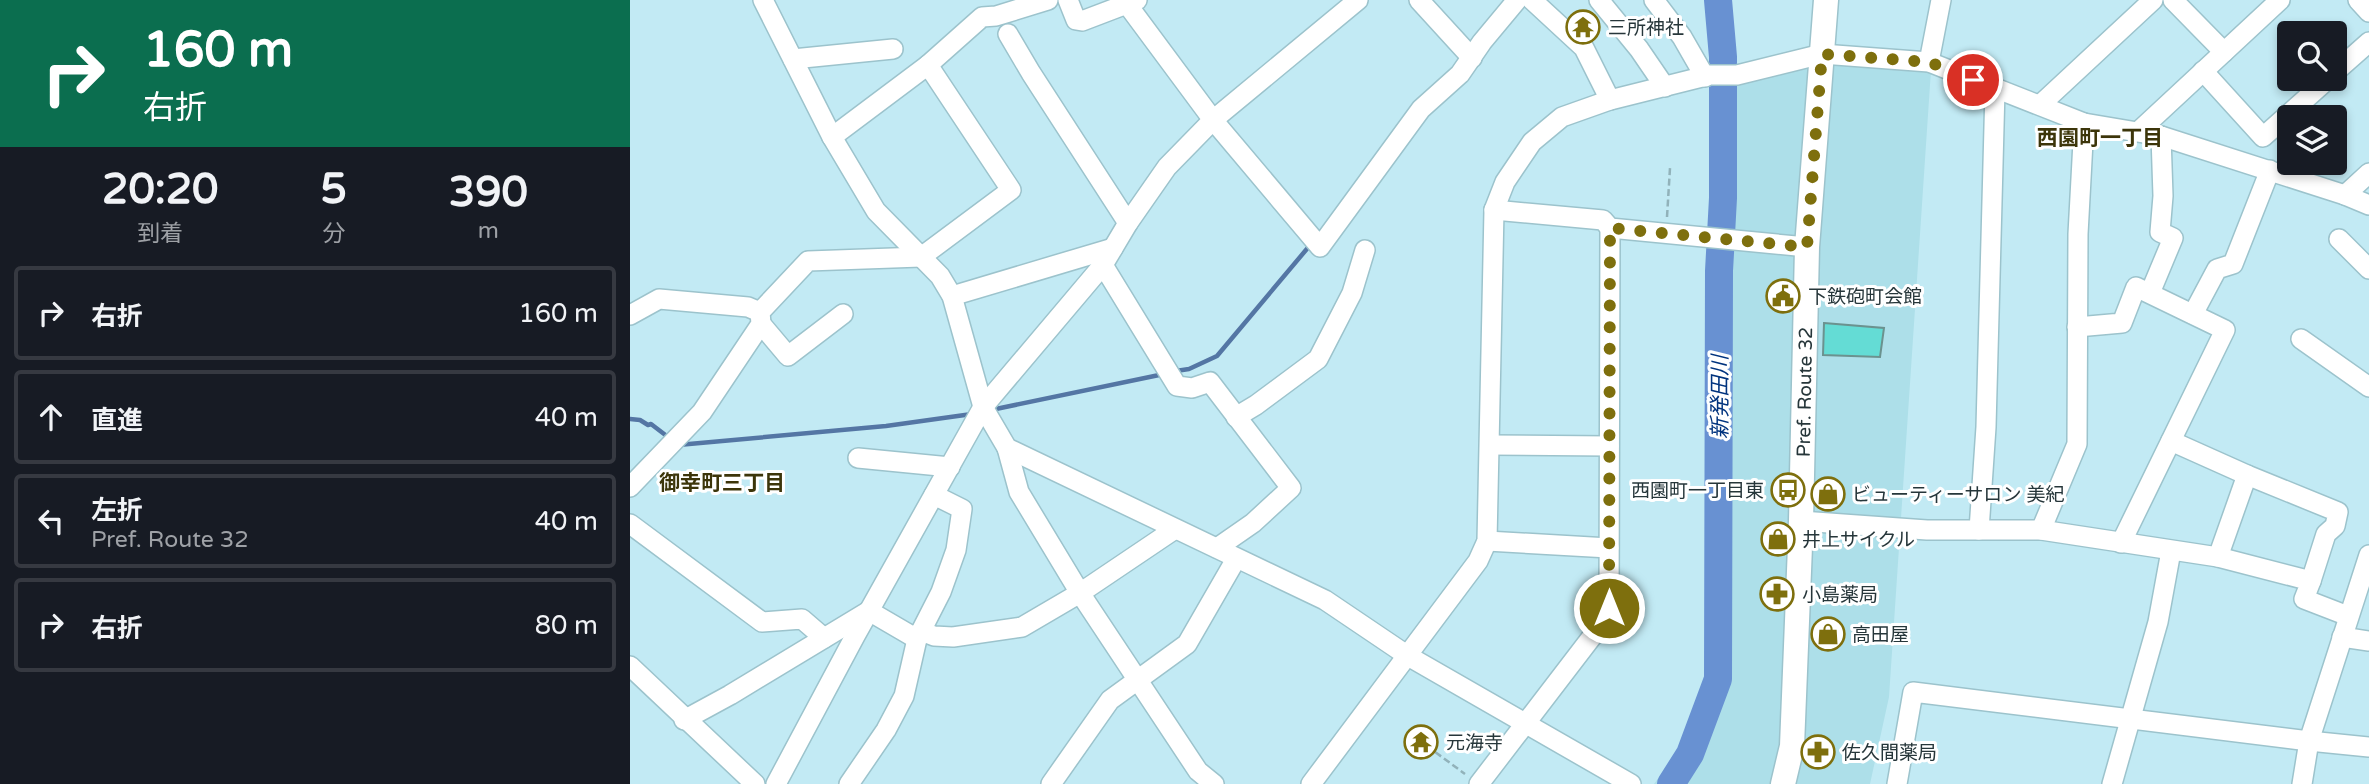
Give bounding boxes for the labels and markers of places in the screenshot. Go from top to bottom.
temple icon: 三所神社 [1564,8,1602,46]
place label: 三所神社 [1608,17,1684,39]
pin [1943,50,2003,110]
public building icon: 下鉄砲町会館 [1764,277,1802,315]
place label: 下鉄砲町会館 [1808,286,1922,308]
bus stop icon: 西園町一丁目東 [1769,471,1807,509]
shop icon: ビューティーサロン 美紀 [1809,475,1847,513]
place label: 西園町一丁目東 [1631,480,1764,502]
place label: ビューティーサロン 美紀 [1852,484,2064,506]
shop icon: 井上サイクル [1759,520,1797,558]
place label: 井上サイクル [1802,529,1915,551]
pharmacy icon: 小島薬局 [1758,575,1796,613]
place label: 小島薬局 [1802,584,1878,606]
shop icon: 高田屋 [1809,615,1847,653]
place label: 高田屋 [1852,624,1909,646]
temple icon: 元海寺 [1402,723,1440,761]
place label: 元海寺 [1446,732,1503,754]
pharmacy icon: 佐久間薬局 [1799,733,1837,771]
place label: 佐久間薬局 [1842,742,1937,764]

